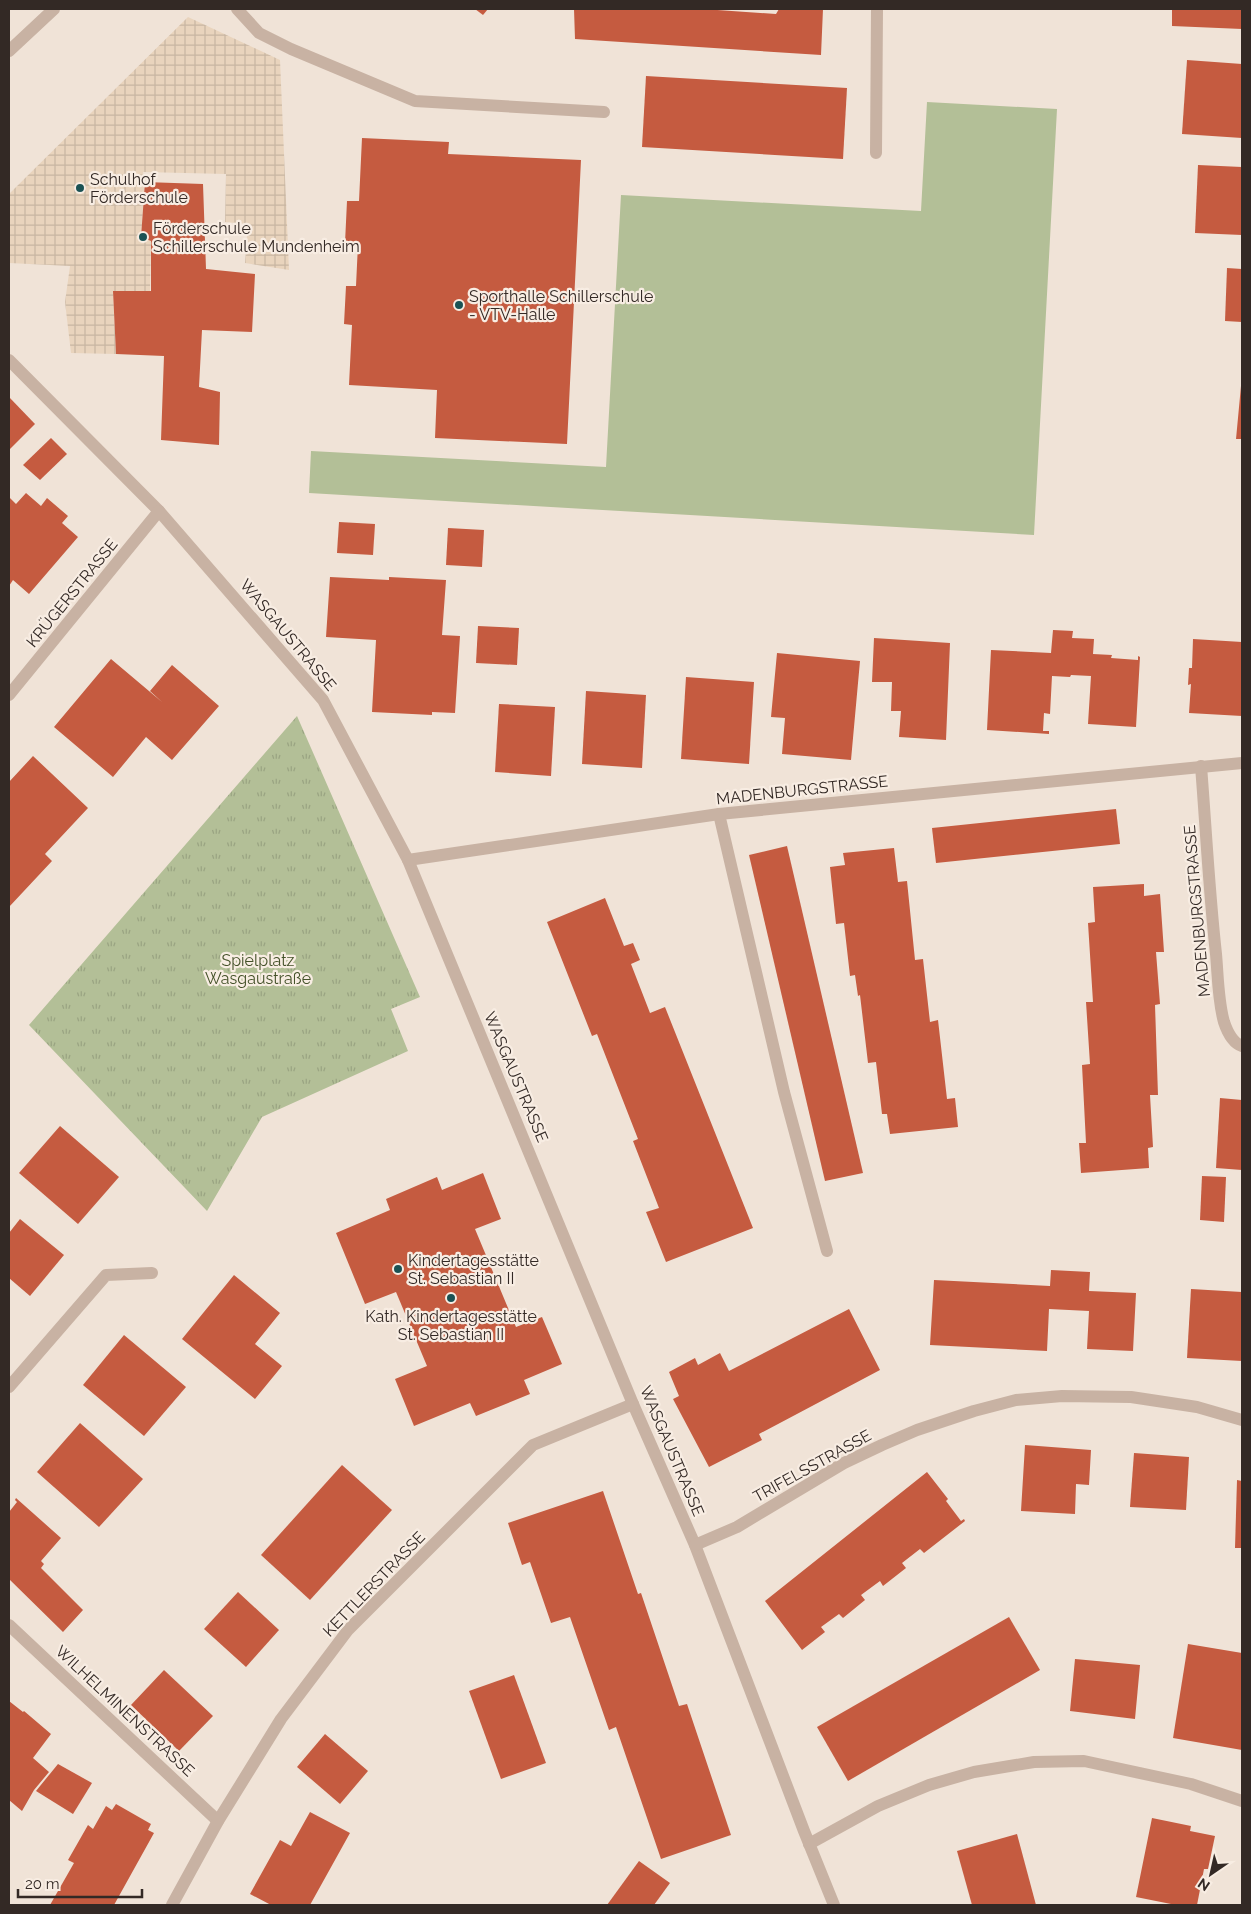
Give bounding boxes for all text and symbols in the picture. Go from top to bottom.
place label: Schulhof Förderschule [90,170,188,207]
marker: Schulhof Förderschule [74,182,86,194]
place label: Förderschule Schillerschule Mundenheim [153,219,360,256]
marker: Förderschule Schillerschule Mundenheim [137,231,149,243]
place label: Sporthalle Schillerschule - VTV-Halle [469,287,653,324]
marker: Sporthalle Schillerschule - VTV-Halle [453,299,465,311]
street label: KRÜGERSTRASSE [22,534,122,651]
street label: WASGAUSTRASSE [236,575,340,695]
street label: MADENBURGSTRASSE [715,772,889,808]
street label: MADENBURGSTRASSE [1180,824,1214,998]
park label: Spielplatz Wasgaustraße [205,951,311,988]
street label: WASGAUSTRASSE [480,1009,552,1145]
place label: Kindertagesstätte St. Sebastian II [408,1251,539,1288]
marker: Kindertagesstätte St. Sebastian II [392,1263,404,1275]
marker: Kath. Kindertagesstätte St. Sebastian II [445,1292,457,1304]
place label: Kath. Kindertagesstätte St. Sebastian II [365,1307,537,1344]
street label: WASGAUSTRASSE [636,1383,708,1519]
street label: TRIFELSSTRASSE [750,1426,875,1506]
street label: KETTLERSTRASSE [319,1527,429,1641]
street label: WILHELMINENSTRASSE [52,1642,199,1781]
north arrow [1186,1849,1236,1899]
scale bar [18,1866,141,1898]
text: 20 m [25,1875,60,1893]
text: N [1195,1875,1213,1894]

